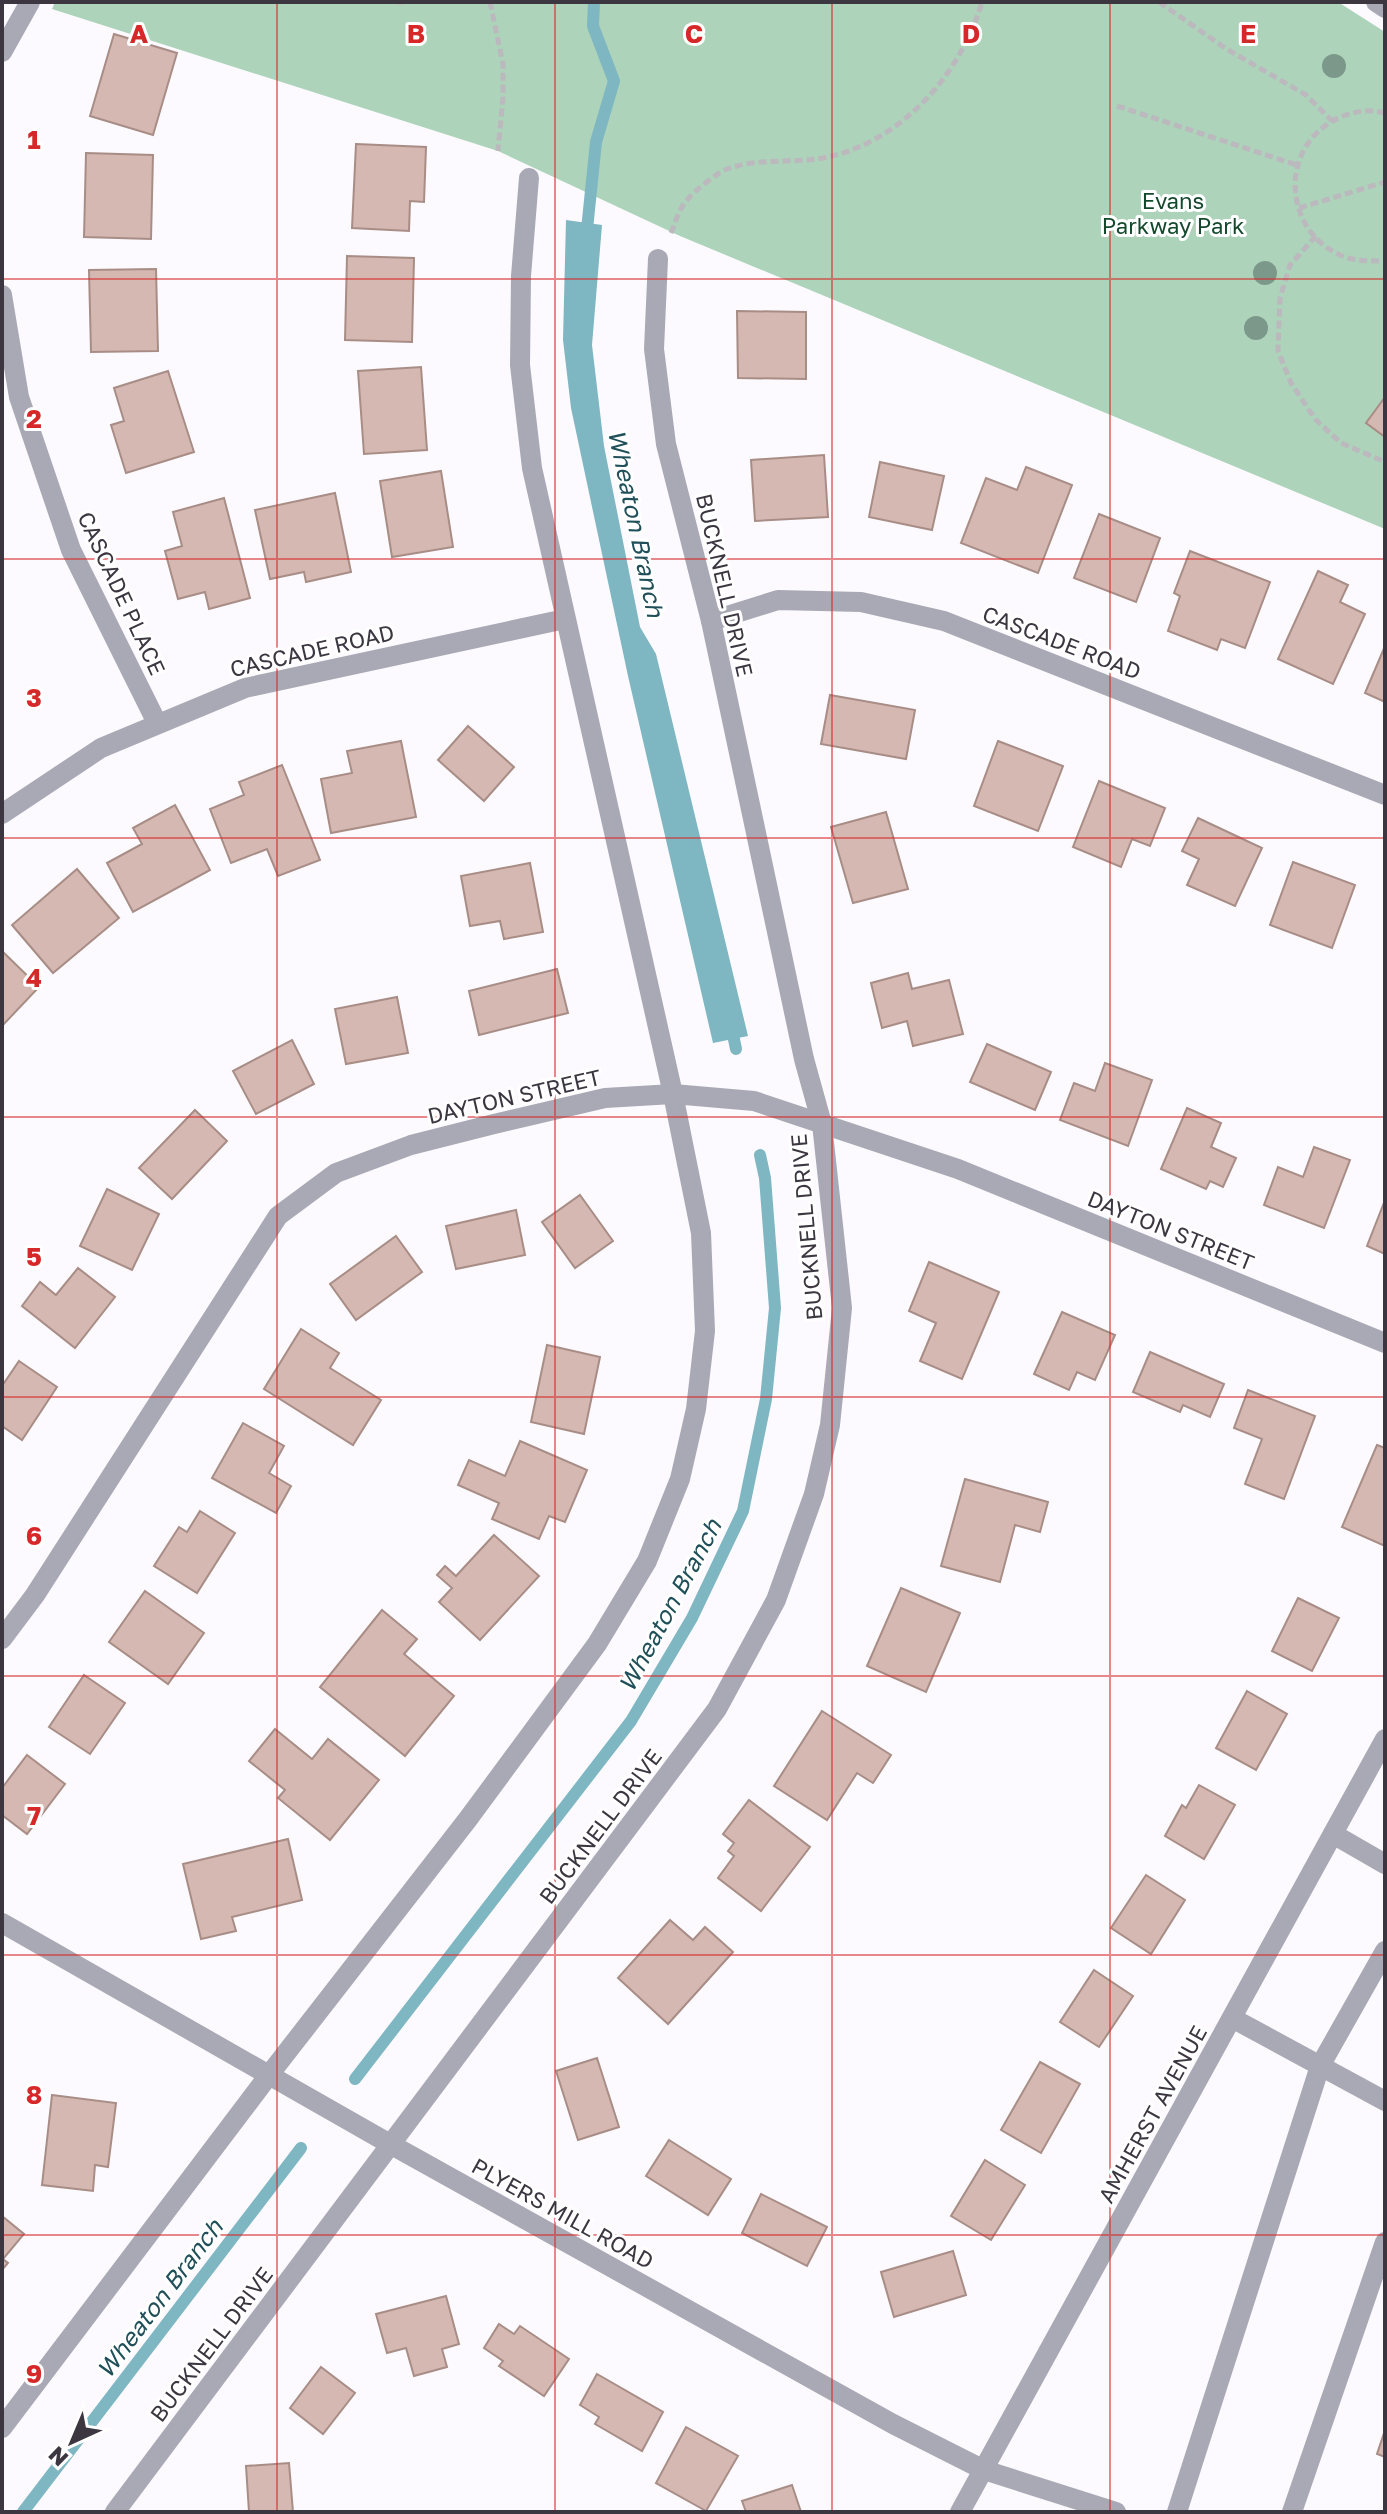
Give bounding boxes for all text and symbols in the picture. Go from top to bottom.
text: A [130,18,149,49]
text: B [407,18,425,49]
text: C [685,18,703,49]
text: D [962,18,980,49]
text: E [1240,18,1256,49]
text: 1 [27,124,41,155]
park label: Evans Parkway Park [1102,187,1244,239]
text: 2 [26,403,42,434]
water label: Wheaton Branch [603,426,671,621]
street label: BUCKNELL DRIVE [691,491,759,679]
street label: CASCADE PLACE [72,507,172,679]
street label: CASCADE ROAD [979,599,1145,685]
street label: CASCADE ROAD [227,618,397,682]
text: 3 [26,682,42,713]
text: 4 [26,962,42,993]
street label: DAYTON STREET [425,1063,604,1129]
street label: BUCKNELL DRIVE [784,1133,828,1321]
street label: DAYTON STREET [1084,1184,1258,1276]
text: 5 [26,1241,42,1272]
water label: Wheaton Branch [611,1513,727,1696]
text: 6 [26,1520,42,1551]
street label: BUCKNELL DRIVE [533,1743,667,1909]
text: 7 [27,1800,41,1831]
street label: AMHERST AVENUE [1092,2020,1212,2208]
text: 8 [26,2079,42,2110]
street label: PLYERS MILL ROAD [467,2152,659,2274]
water label: Wheaton Branch [90,2212,229,2383]
street label: BUCKNELL DRIVE [144,2261,278,2427]
text: 9 [26,2358,42,2389]
north arrow [32,2402,112,2482]
text: N [42,2441,73,2472]

